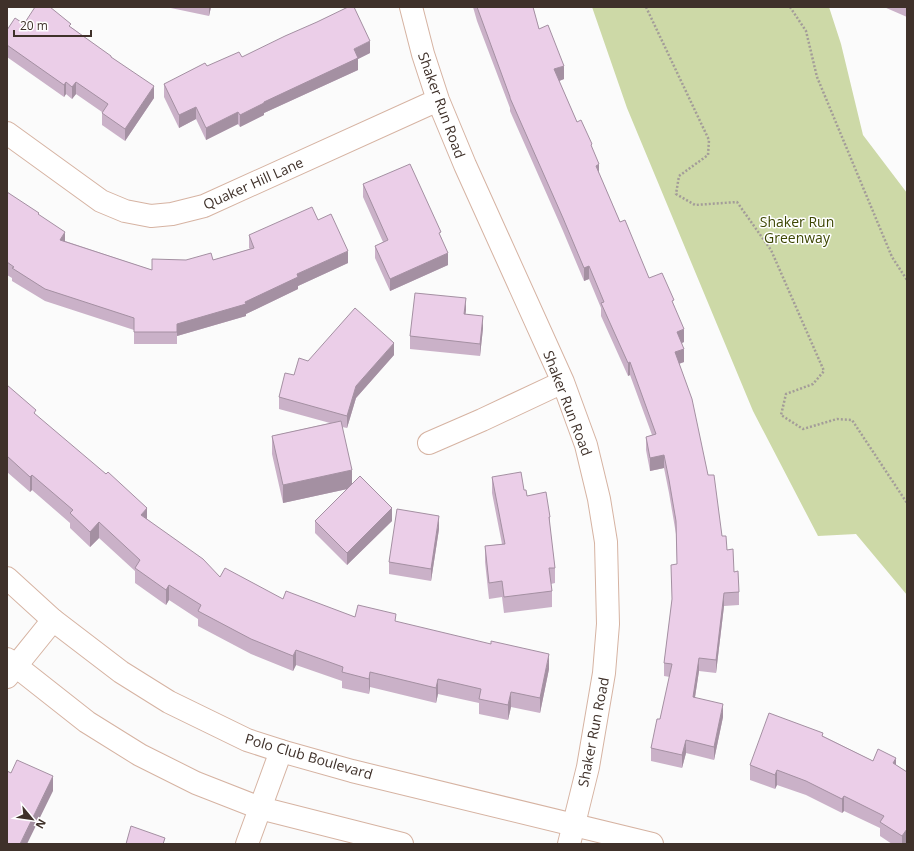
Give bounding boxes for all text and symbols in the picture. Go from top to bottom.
scale bar [14,12,91,38]
text: 20 m [20,17,48,34]
street label: Shaker Run Road [414,49,470,161]
street label: Quaker Hill Lane [200,152,306,214]
park label: Shaker Run Greenway [760,212,834,247]
street label: Shaker Run Road [539,348,597,458]
street label: Shaker Run Road [573,675,613,789]
street label: Polo Club Boulevard [243,729,375,783]
north arrow [12,799,52,839]
text: N [32,817,50,832]

